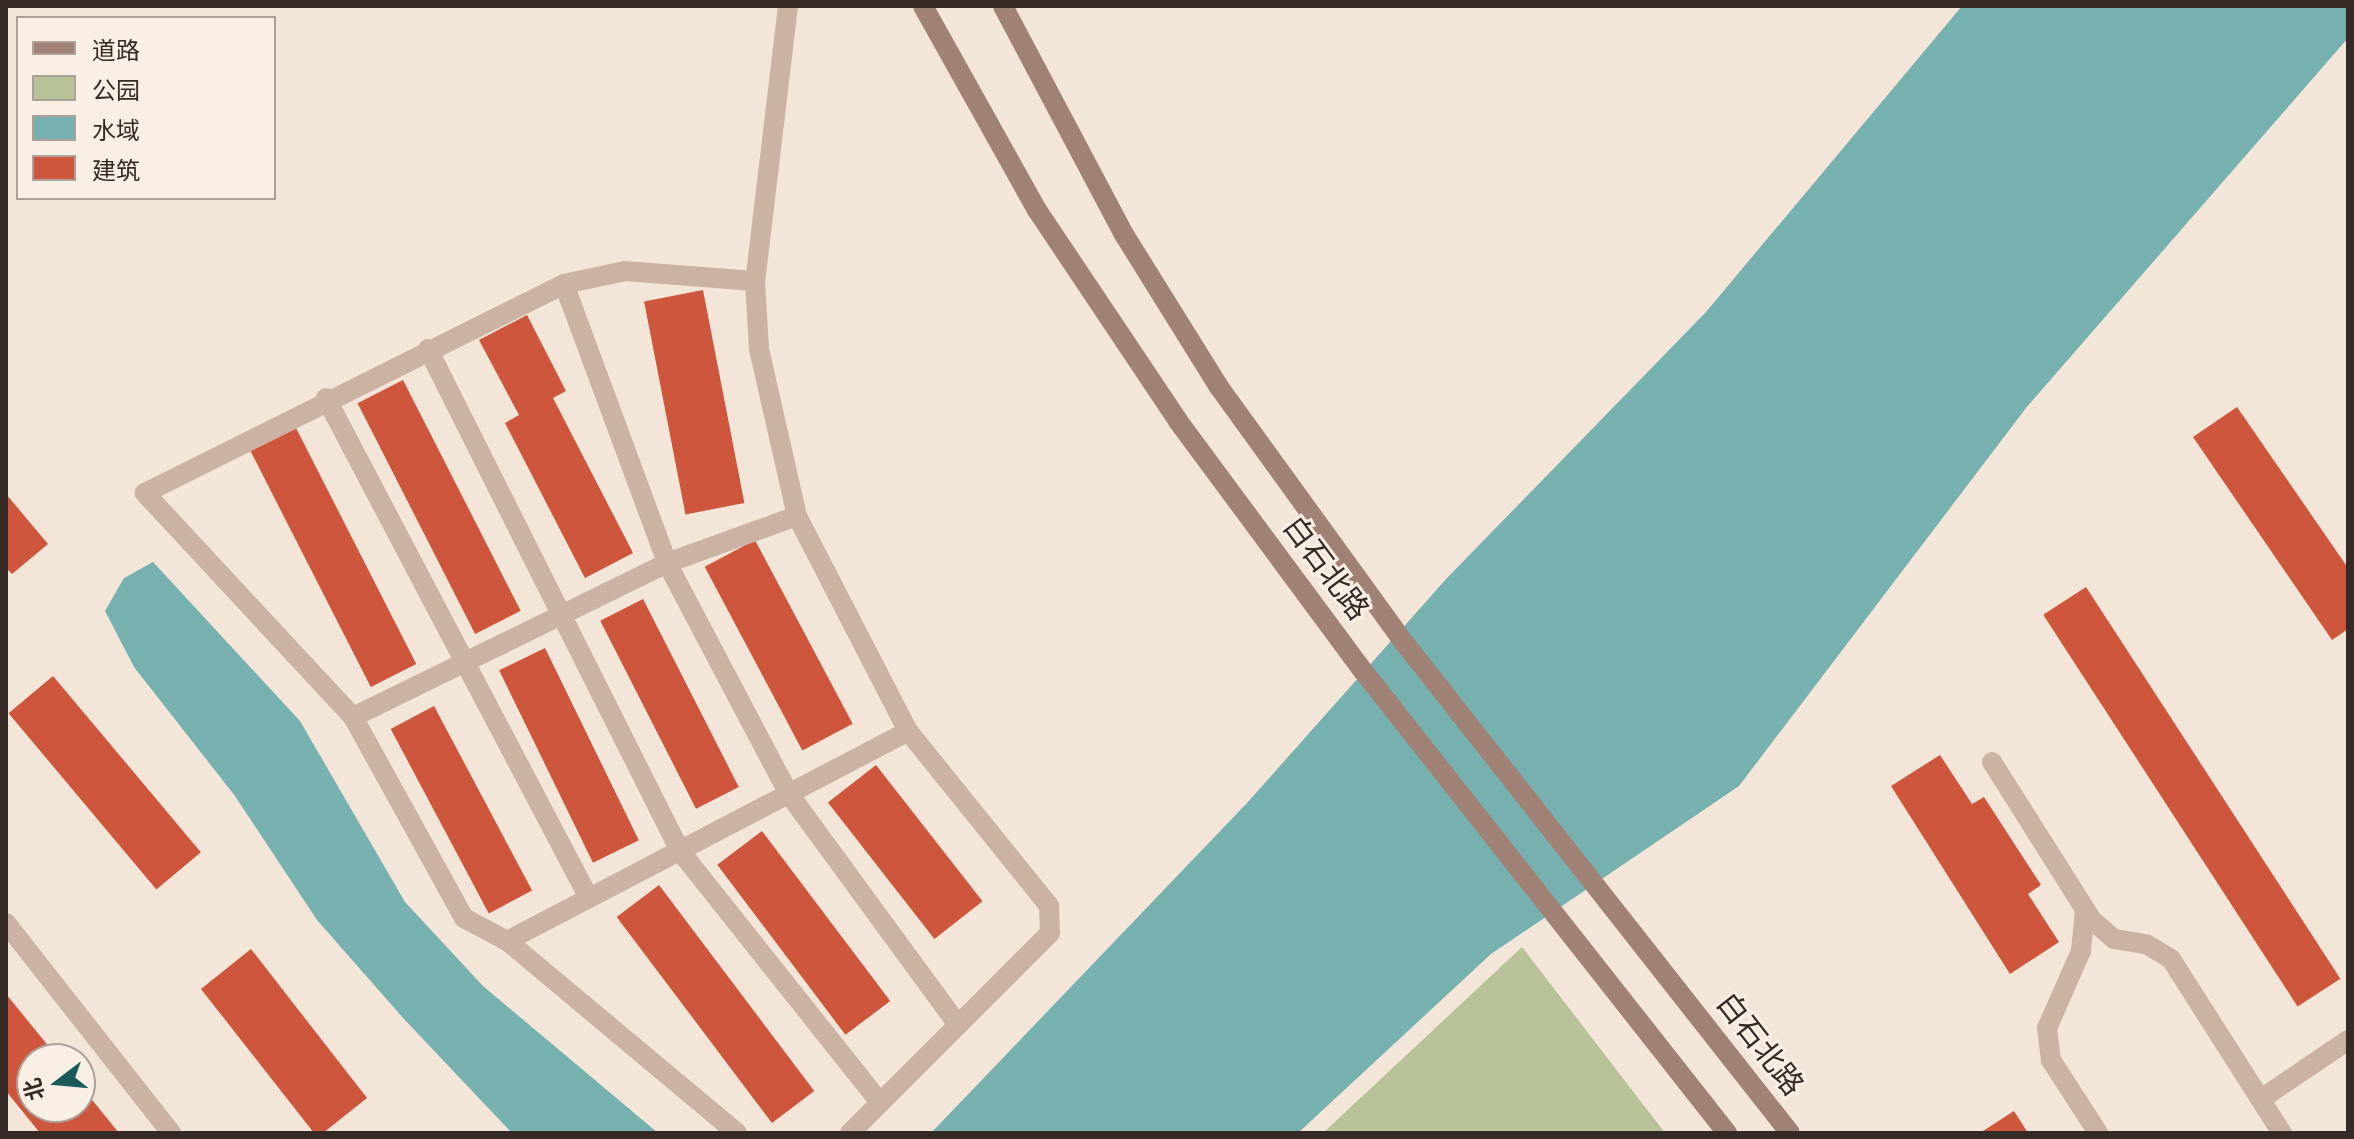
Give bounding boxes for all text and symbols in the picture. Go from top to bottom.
legend [16,16,276,200]
text: 道路 [92,36,140,66]
text: 公园 [92,76,140,106]
text: 水域 [92,116,140,146]
text: 建筑 [92,156,140,186]
street label: 白石北路 [1275,510,1375,628]
street label: 白石北路 [1708,987,1810,1103]
north arrow [16,1043,96,1123]
text: 北 [18,1075,50,1104]

